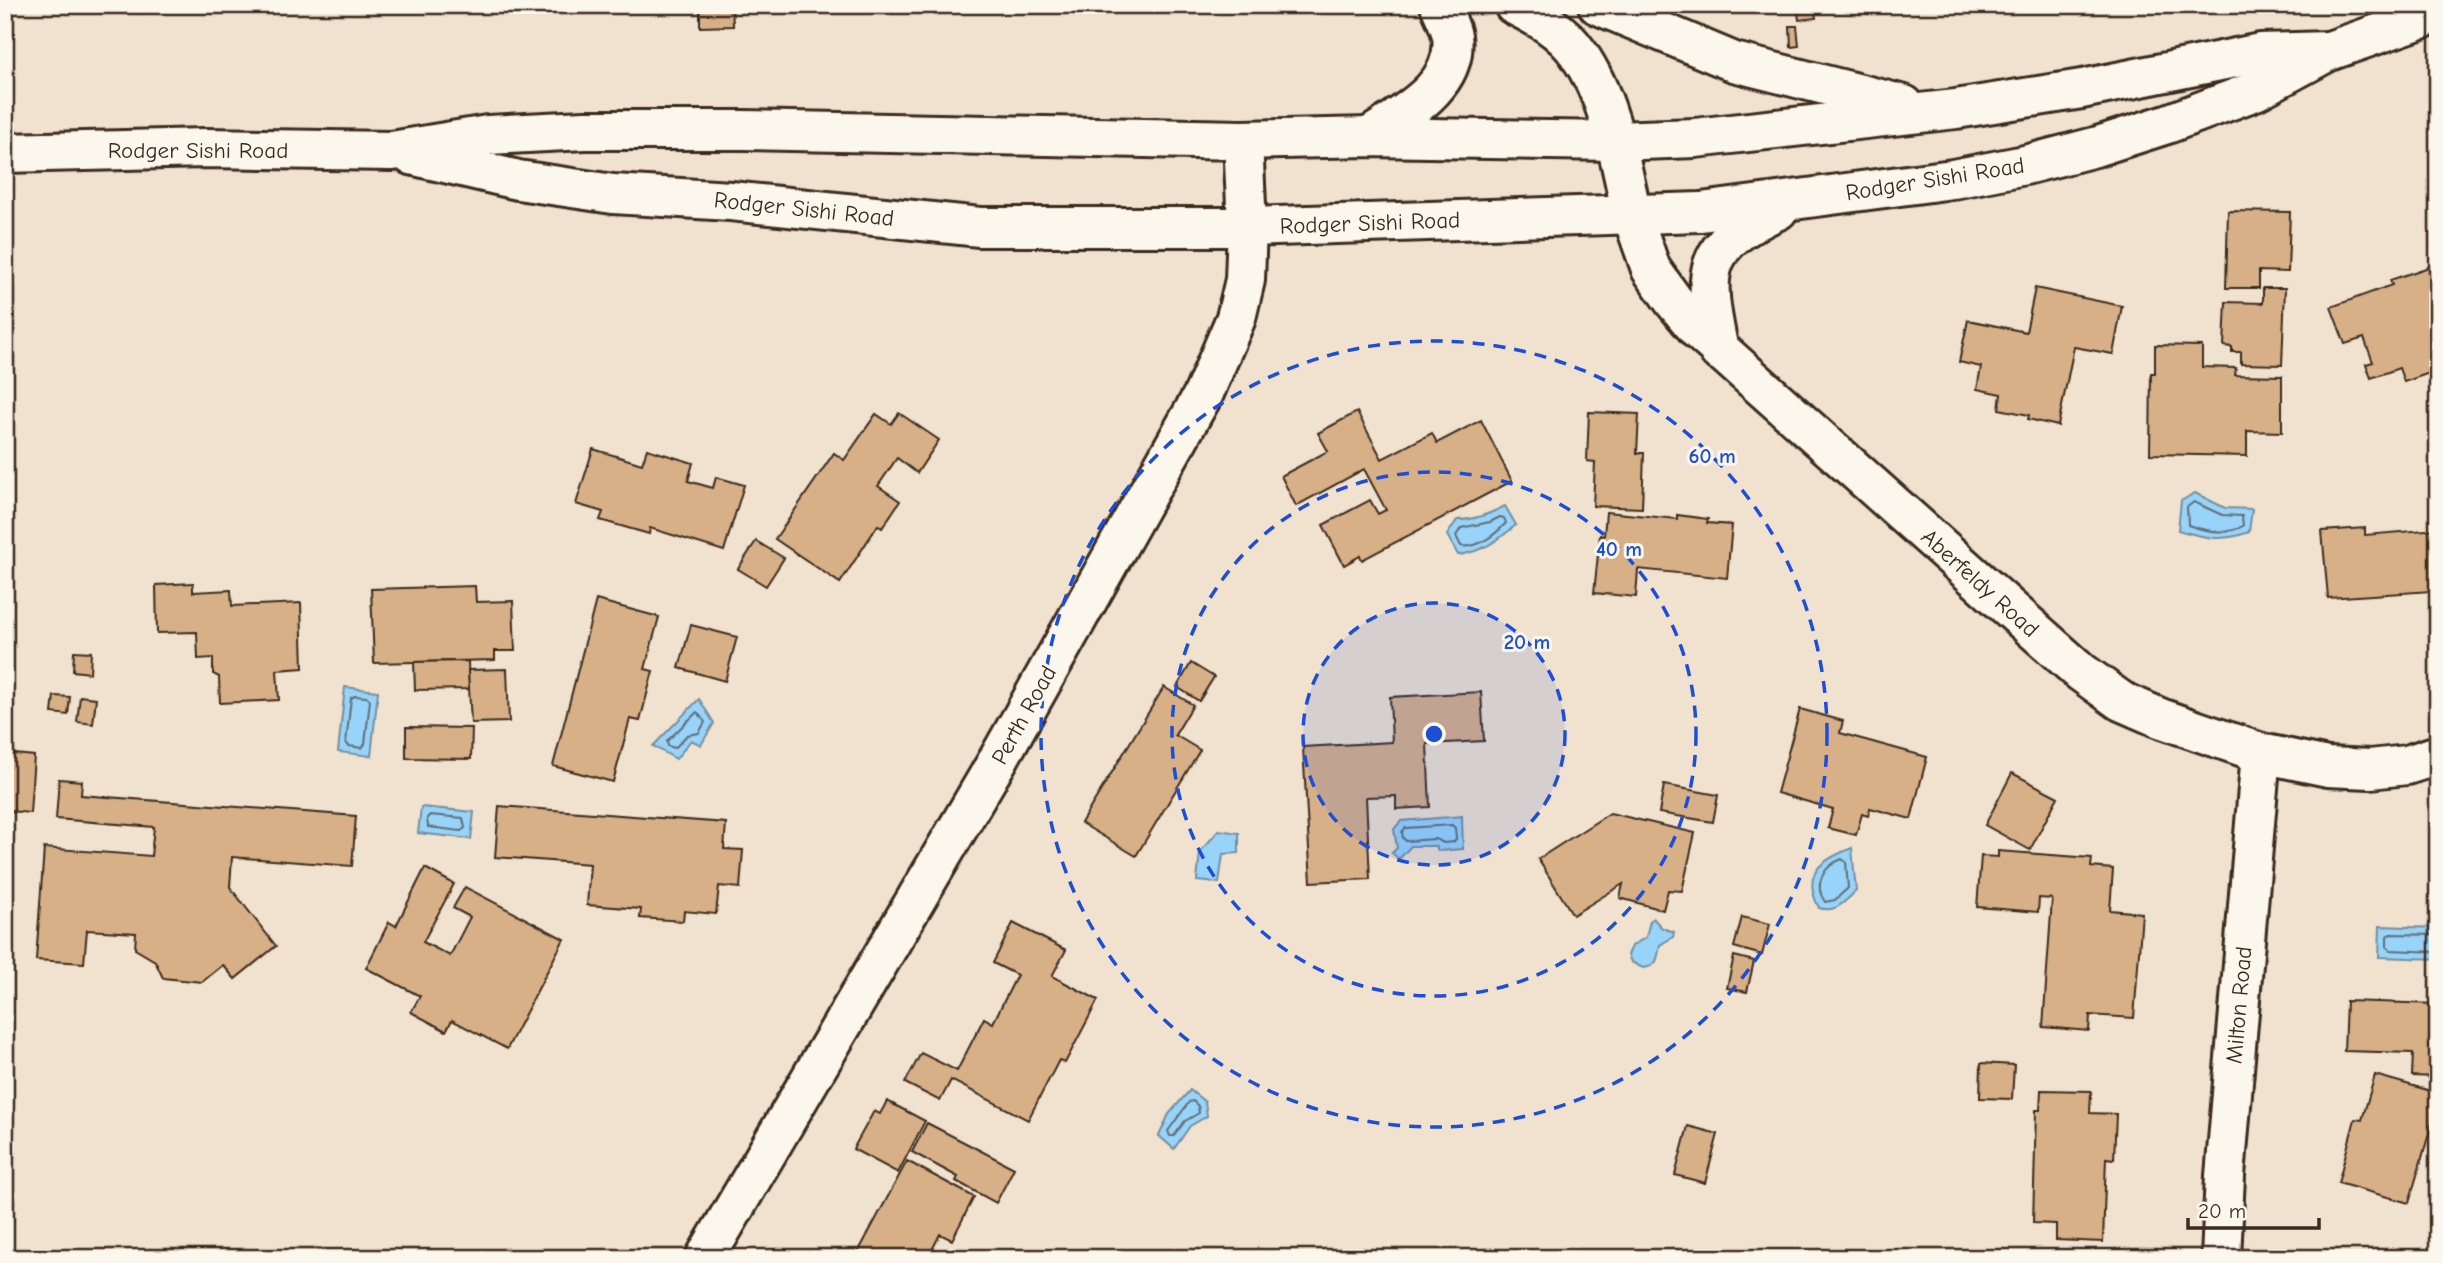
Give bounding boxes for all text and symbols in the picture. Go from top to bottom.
street label: Rodger Sishi Road [108,137,288,164]
street label: Rodger Sishi Road [1844,152,2026,206]
street label: Rodger Sishi Road [713,186,895,232]
street label: Rodger Sishi Road [1279,206,1461,240]
text: 60 m [1688,444,1736,468]
street label: Aberfeldy Road [1916,523,2044,643]
text: 40 m [1596,537,1642,561]
text: 20 m [1504,630,1550,654]
street label: Perth Road [986,661,1062,769]
centre of rings [1422,722,1446,746]
street label: Milton Road [2220,945,2258,1065]
scale bar [2188,1186,2319,1230]
text: 20 m [2198,1199,2246,1223]

